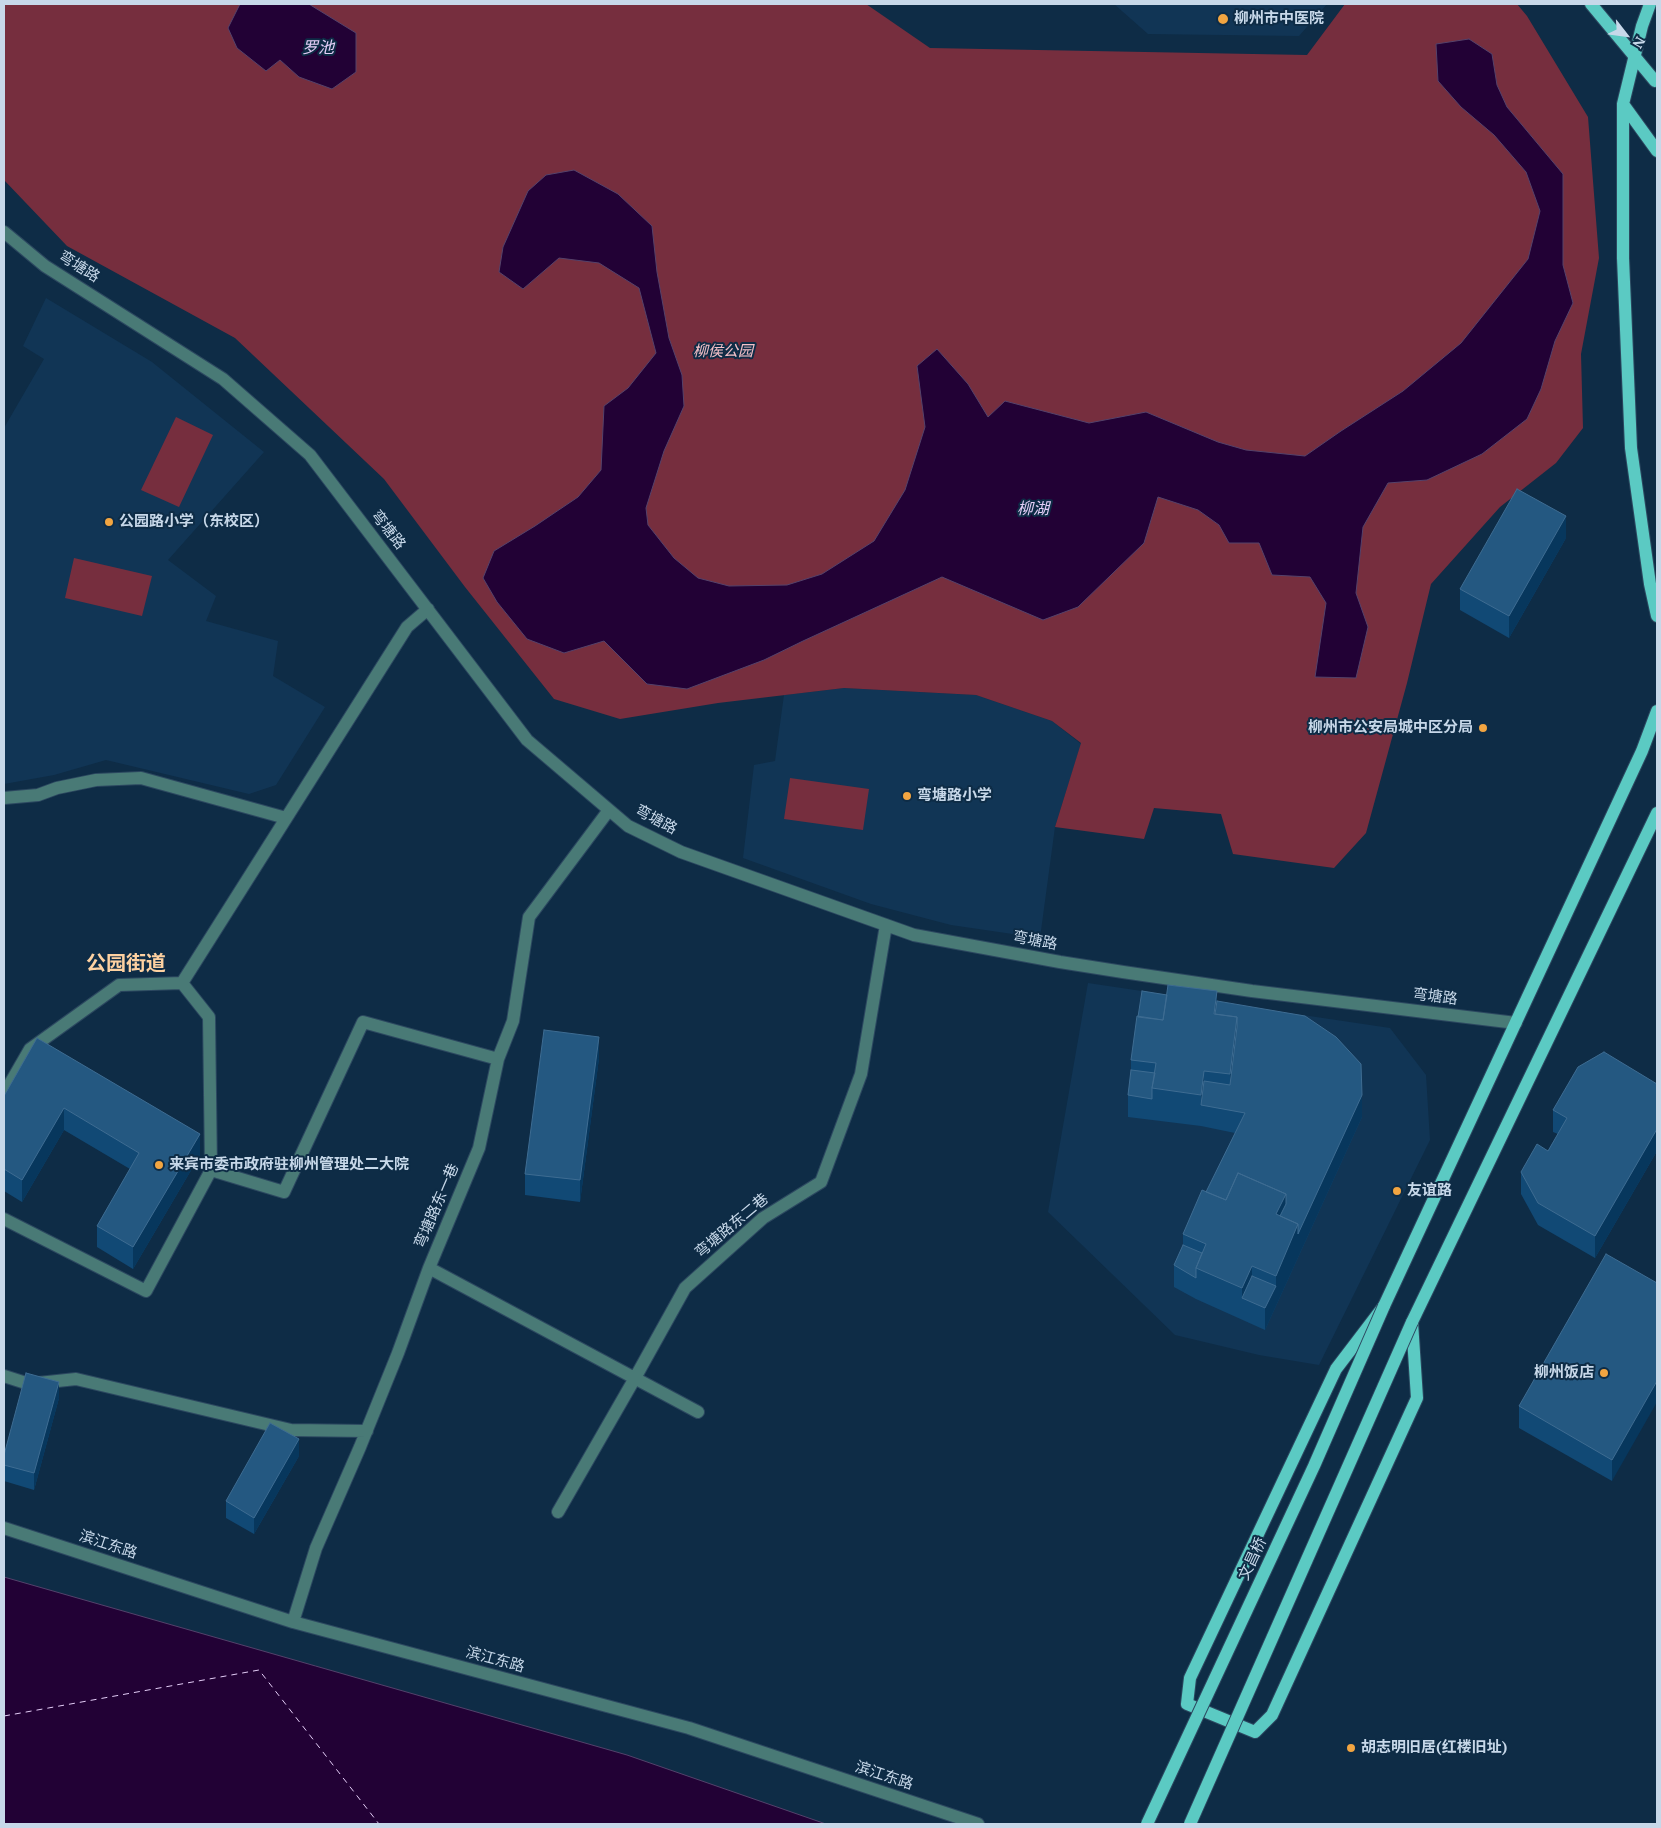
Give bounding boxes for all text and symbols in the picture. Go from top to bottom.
place label: 柳州市中医院 [1234,10,1324,28]
north arrow [1601,10,1651,60]
marker: 柳州市中医院 [1216,12,1230,26]
text: N [1629,33,1650,52]
water label: 罗池 [302,38,334,58]
street label: 弯塘路 [55,247,103,287]
park label: 柳侯公园 [693,343,753,361]
water label: 柳湖 [1017,499,1049,519]
street label: 弯塘路 [367,507,409,553]
place label: 公园路小学（东校区） [119,513,269,531]
marker: 公园路小学（东校区） [103,516,115,528]
place label: 柳州市公安局城中区分局 [1308,719,1473,737]
marker: 柳州市公安局城中区分局 [1477,722,1489,734]
place label: 弯塘路小学 [917,787,992,805]
marker: 弯塘路小学 [901,790,913,802]
street label: 弯塘路 [632,801,680,839]
street label: 弯塘路 [1011,928,1059,954]
district label: 公园街道 [86,952,166,976]
street label: 弯塘路 [1412,985,1458,1009]
place label: 来宾市委市政府驻柳州管理处二大院 [169,1156,409,1174]
marker: 来宾市委市政府驻柳州管理处二大院 [153,1159,165,1171]
street label: 弯塘路东一巷 [411,1161,463,1251]
place label: 友谊路 [1407,1182,1452,1200]
marker: 友谊路 [1391,1185,1403,1197]
street label: 弯塘路东二巷 [692,1190,772,1262]
place label: 柳州饭店 [1534,1364,1594,1382]
marker: 柳州饭店 [1598,1367,1610,1379]
street label: 滨江东路 [77,1527,139,1563]
street label: 文昌桥 [1235,1535,1271,1583]
street label: 滨江东路 [464,1644,526,1676]
place label: 胡志明旧居(红楼旧址) [1361,1739,1507,1757]
marker: 胡志明旧居(红楼旧址) [1345,1742,1357,1754]
street label: 滨江东路 [853,1758,915,1794]

